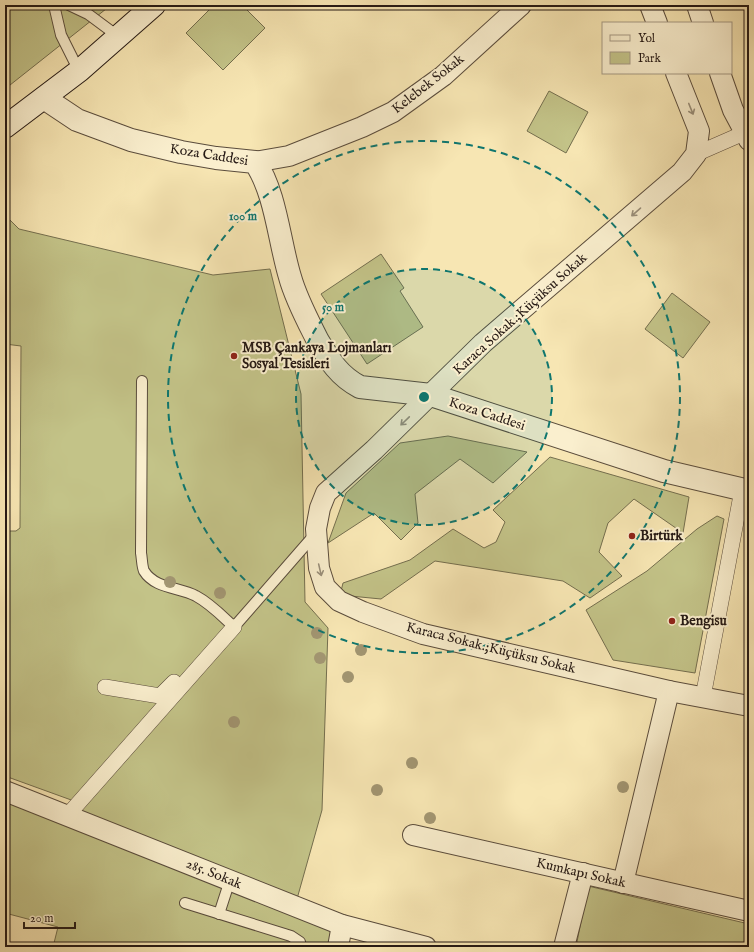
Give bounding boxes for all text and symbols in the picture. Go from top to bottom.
legend [602,22,732,74]
text: Yol [638,31,656,46]
street label: Kelebek Sokak [388,50,468,118]
text: Park [638,51,661,66]
one-way arrow [687,103,695,115]
street label: Koza Caddesi [168,140,250,170]
one-way arrow [631,207,641,216]
text: 100 m [229,209,258,224]
street label: Karaca Sokak.;Küçüksu Sokak [449,249,591,379]
text: 50 m [322,300,345,315]
place label: MSB Çankaya Lojmanları Sosyal Tesisleri [242,339,392,373]
marker: MSB Çankaya Lojmanları Sosyal Tesisleri [229,351,239,361]
centre of rings [417,390,431,404]
street label: Koza Caddesi [447,393,528,435]
one-way arrow [400,416,410,426]
place label: Birtürk [640,527,683,545]
marker: Birtürk [627,531,637,541]
one-way arrow [317,563,325,576]
place label: Bengisu [680,612,727,630]
marker: Bengisu [667,616,677,626]
street label: Karaca Sokak.;Küçüksu Sokak [404,618,578,678]
street label: Kumkapı Sokak [534,854,628,892]
street label: 285. Sokak [183,855,245,894]
scale bar [24,904,75,930]
text: 20 m [30,911,53,926]

